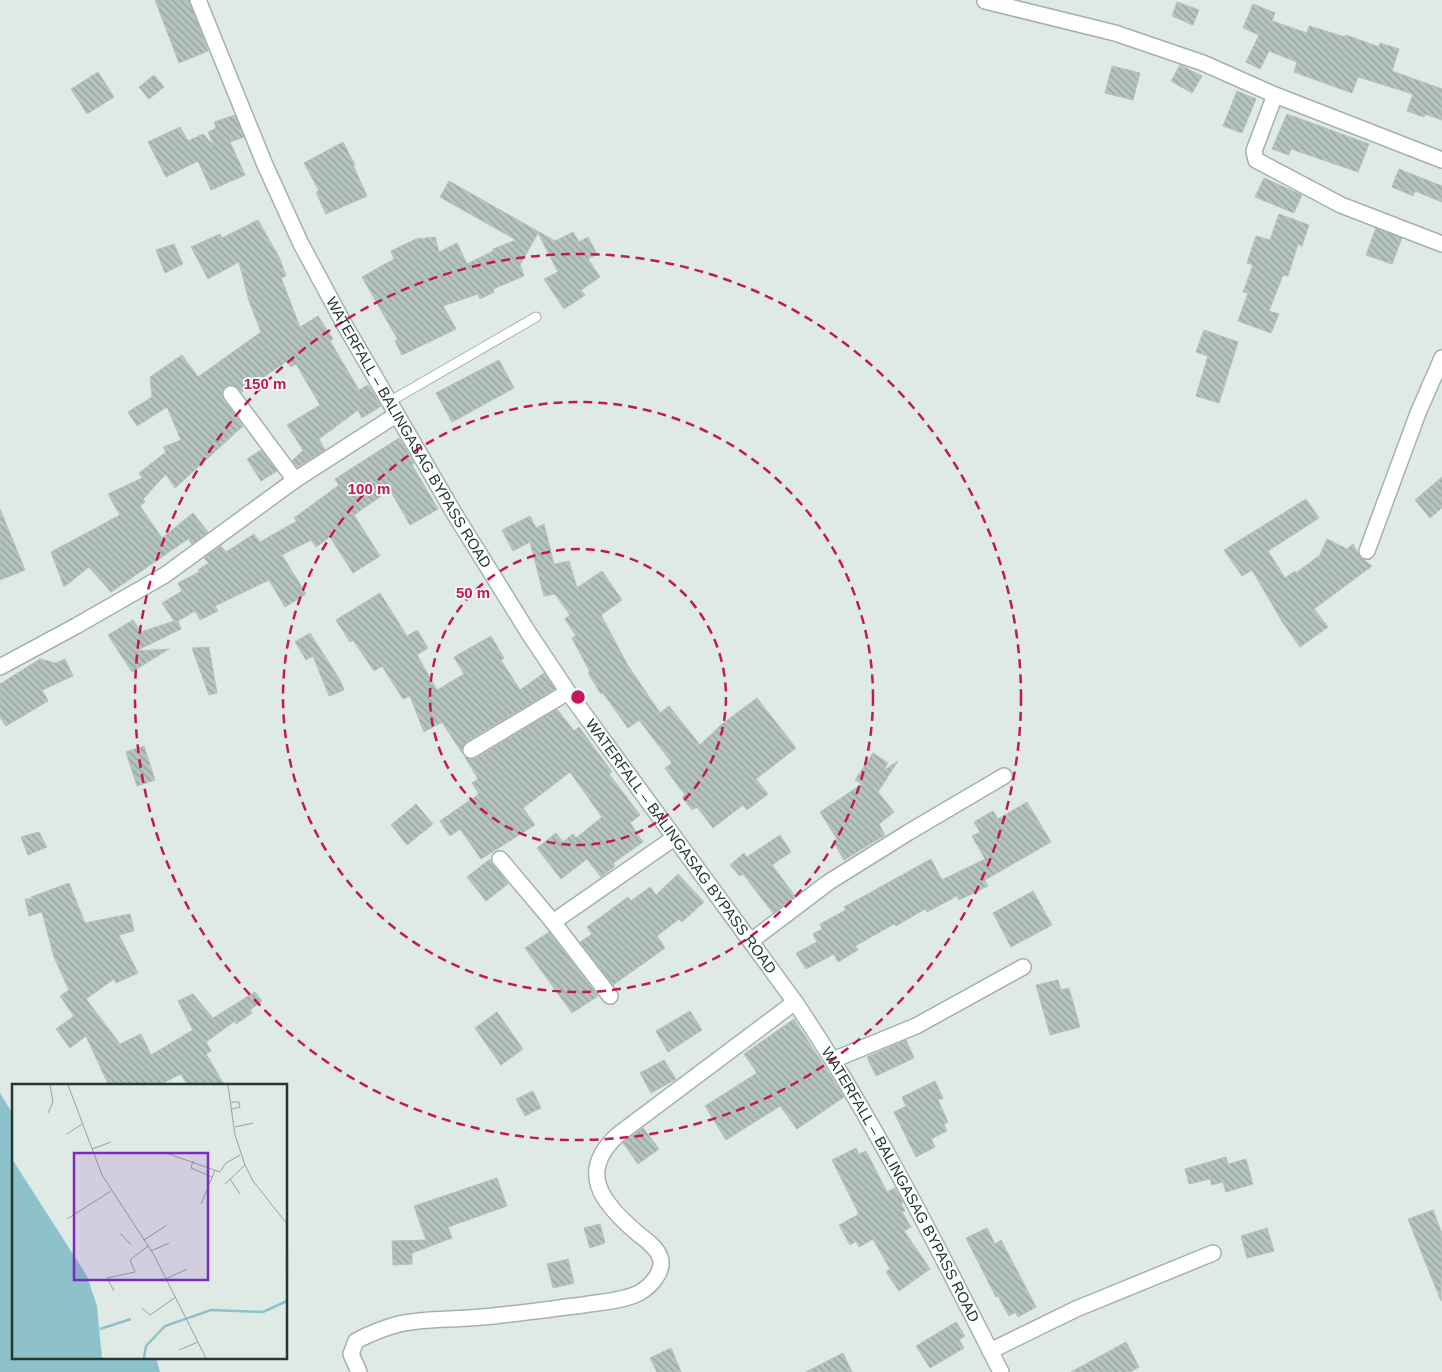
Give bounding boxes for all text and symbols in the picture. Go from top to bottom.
street label: WATERFALL ‒ BALINGASAG BYPASS ROAD [323,294,495,571]
text: 150 m [244,375,286,392]
text: 100 m [348,480,390,497]
text: 50 m [456,584,490,601]
centre of rings [569,688,587,706]
street label: WATERFALL ‒ BALINGASAG BYPASS ROAD [583,716,780,977]
street label: WATERFALL ‒ BALINGASAG BYPASS ROAD [819,1044,983,1325]
inset map [12,1084,288,1360]

